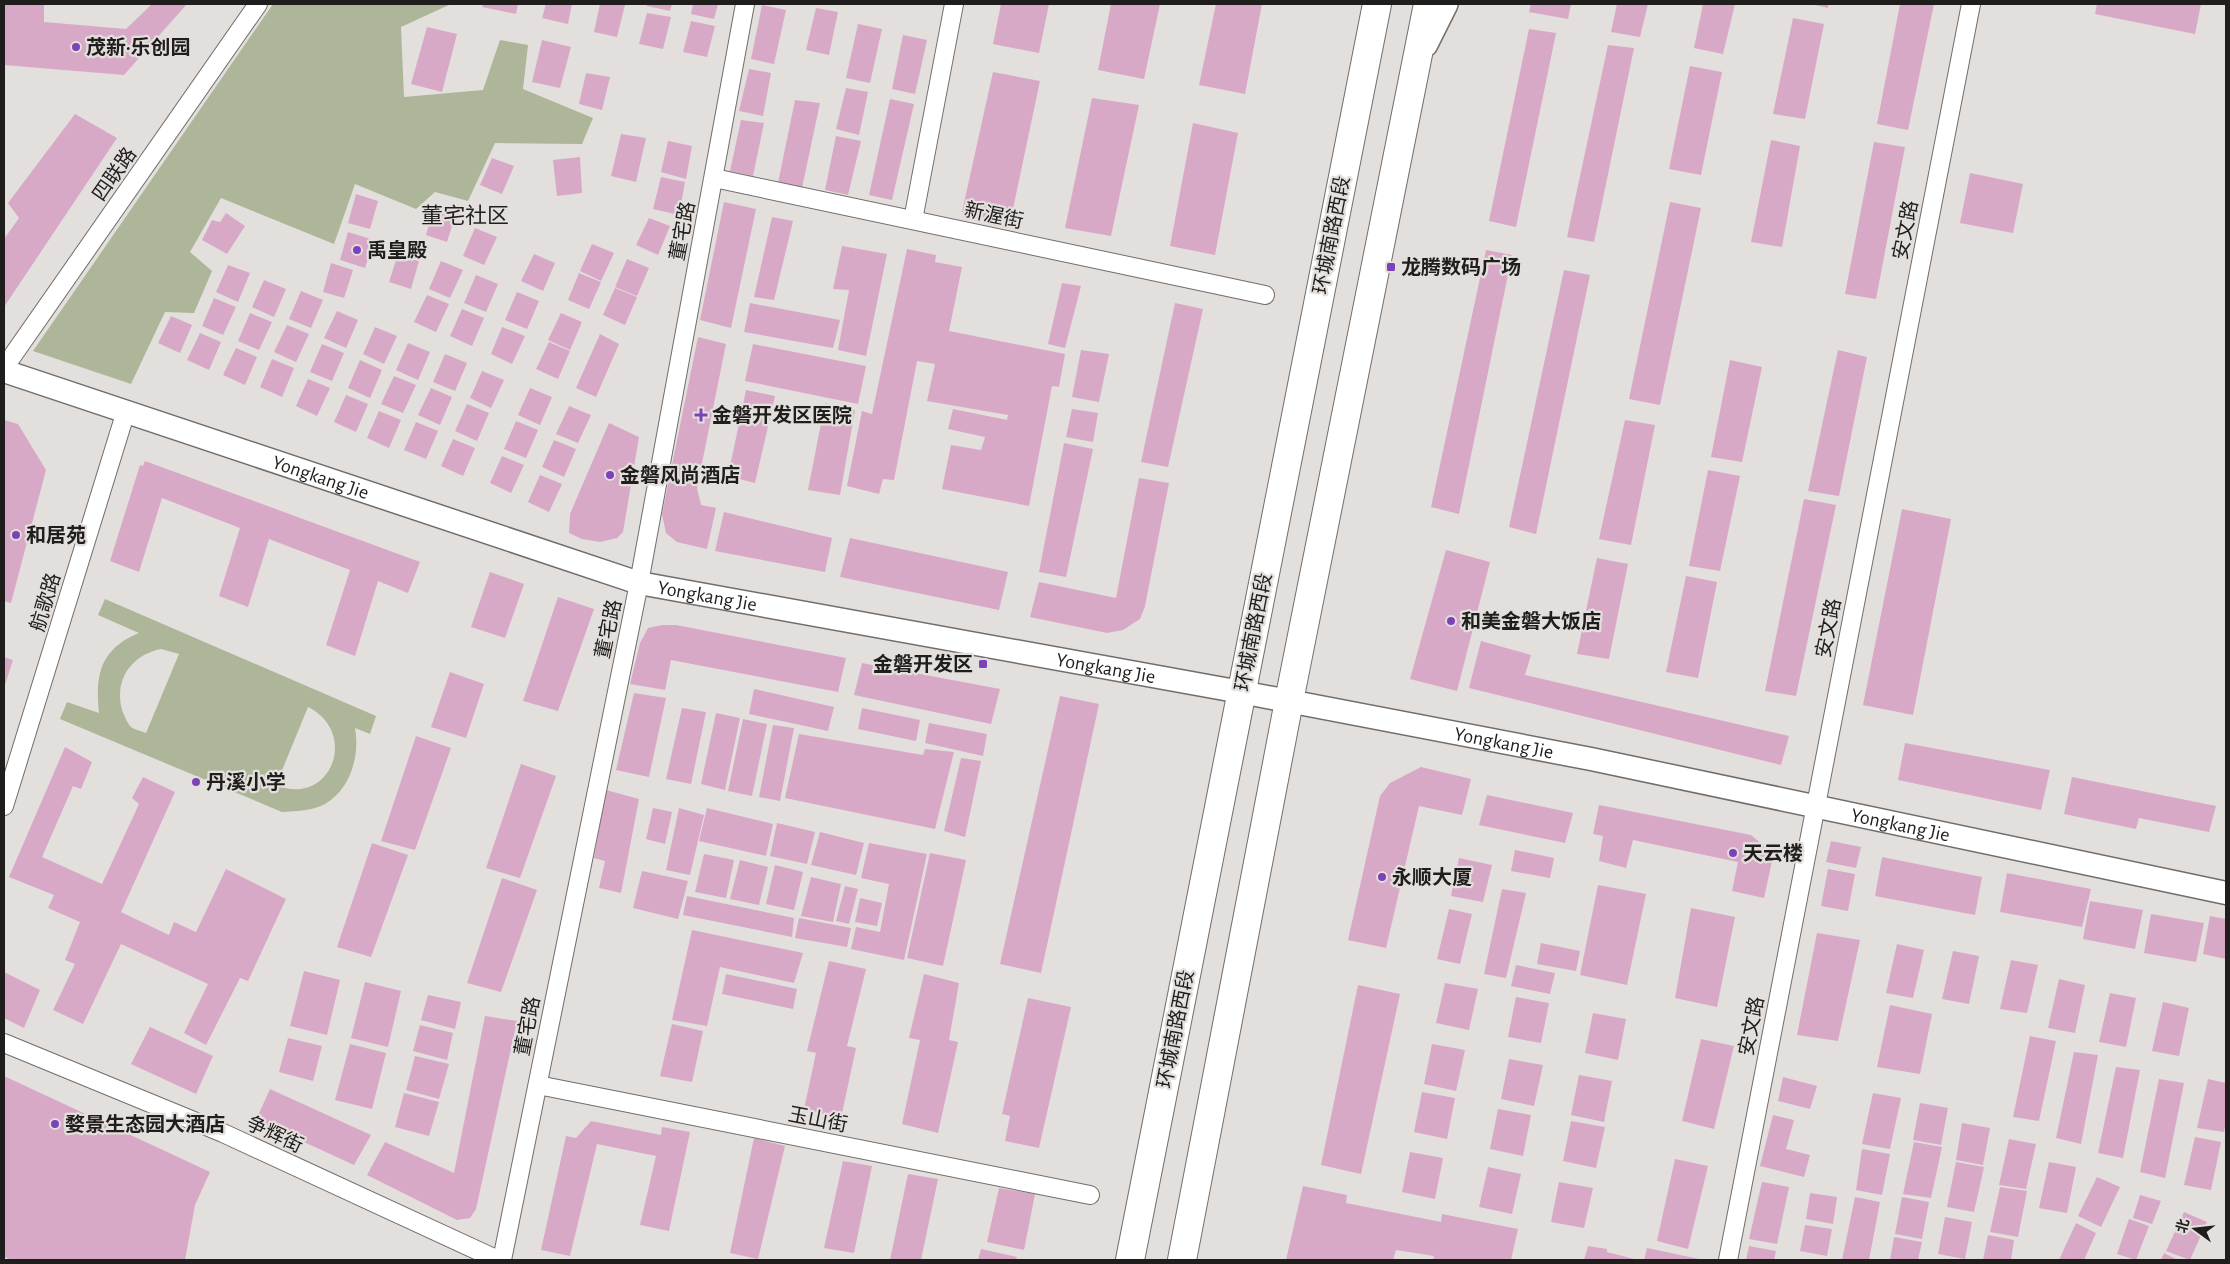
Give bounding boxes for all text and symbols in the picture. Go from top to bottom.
place label: 茂新·乐创园 [86,36,191,58]
marker: 茂新·乐创园 [70,41,82,53]
street label: 四联路 [89,144,140,205]
street label: 环城南路西段 [1309,174,1353,296]
street label: 新渥街 [962,198,1026,232]
street label: 安文路 [1889,199,1922,262]
street label: 董宅路 [666,200,699,263]
district label: 董宅社区 [421,204,509,227]
place label: 禹皇殿 [367,239,427,261]
marker: 禹皇殿 [351,244,363,256]
place label: 龙腾数码广场 [1401,256,1521,278]
marker: 龙腾数码广场 [1385,261,1397,273]
place label: 金磐开发区医院 [712,404,852,426]
marker: 金磐开发区医院 [694,408,708,422]
street label: Yongkang Jie [270,452,371,503]
place label: 金磐风尚酒店 [620,464,740,486]
marker: 金磐风尚酒店 [604,469,616,481]
place label: 和居苑 [26,525,86,546]
marker: 和居苑 [10,529,22,541]
street label: 航歌路 [27,570,64,634]
street label: 环城南路西段 [1231,571,1275,693]
street label: Yongkang Jie [656,578,758,615]
street label: 安文路 [1812,597,1845,660]
street label: 董宅路 [592,598,625,661]
place label: 和美金磐大饭店 [1461,610,1601,632]
marker: 和美金磐大饭店 [1445,615,1457,627]
street label: Yongkang Jie [1055,650,1157,687]
place label: 金磐开发区 [873,653,973,675]
marker: 金磐开发区 [977,658,989,670]
street label: Yongkang Jie [1453,724,1555,763]
place label: 丹溪小学 [206,771,286,793]
marker: 丹溪小学 [190,776,202,788]
street label: Yongkang Jie [1849,805,1952,845]
place label: 天云楼 [1743,843,1803,864]
marker: 天云楼 [1727,847,1739,859]
place label: 永顺大厦 [1392,867,1472,888]
marker: 永顺大厦 [1376,871,1388,883]
street label: 环城南路西段 [1153,968,1197,1090]
street label: 董宅路 [511,995,544,1058]
street label: 安文路 [1735,995,1768,1058]
street label: 玉山街 [786,1103,849,1136]
street label: 争辉街 [243,1112,306,1157]
place label: 婺景生态园大酒店 [65,1113,225,1135]
marker: 婺景生态园大酒店 [49,1118,61,1130]
north arrow [2170,1204,2220,1254]
text: 北 [2174,1217,2192,1234]

